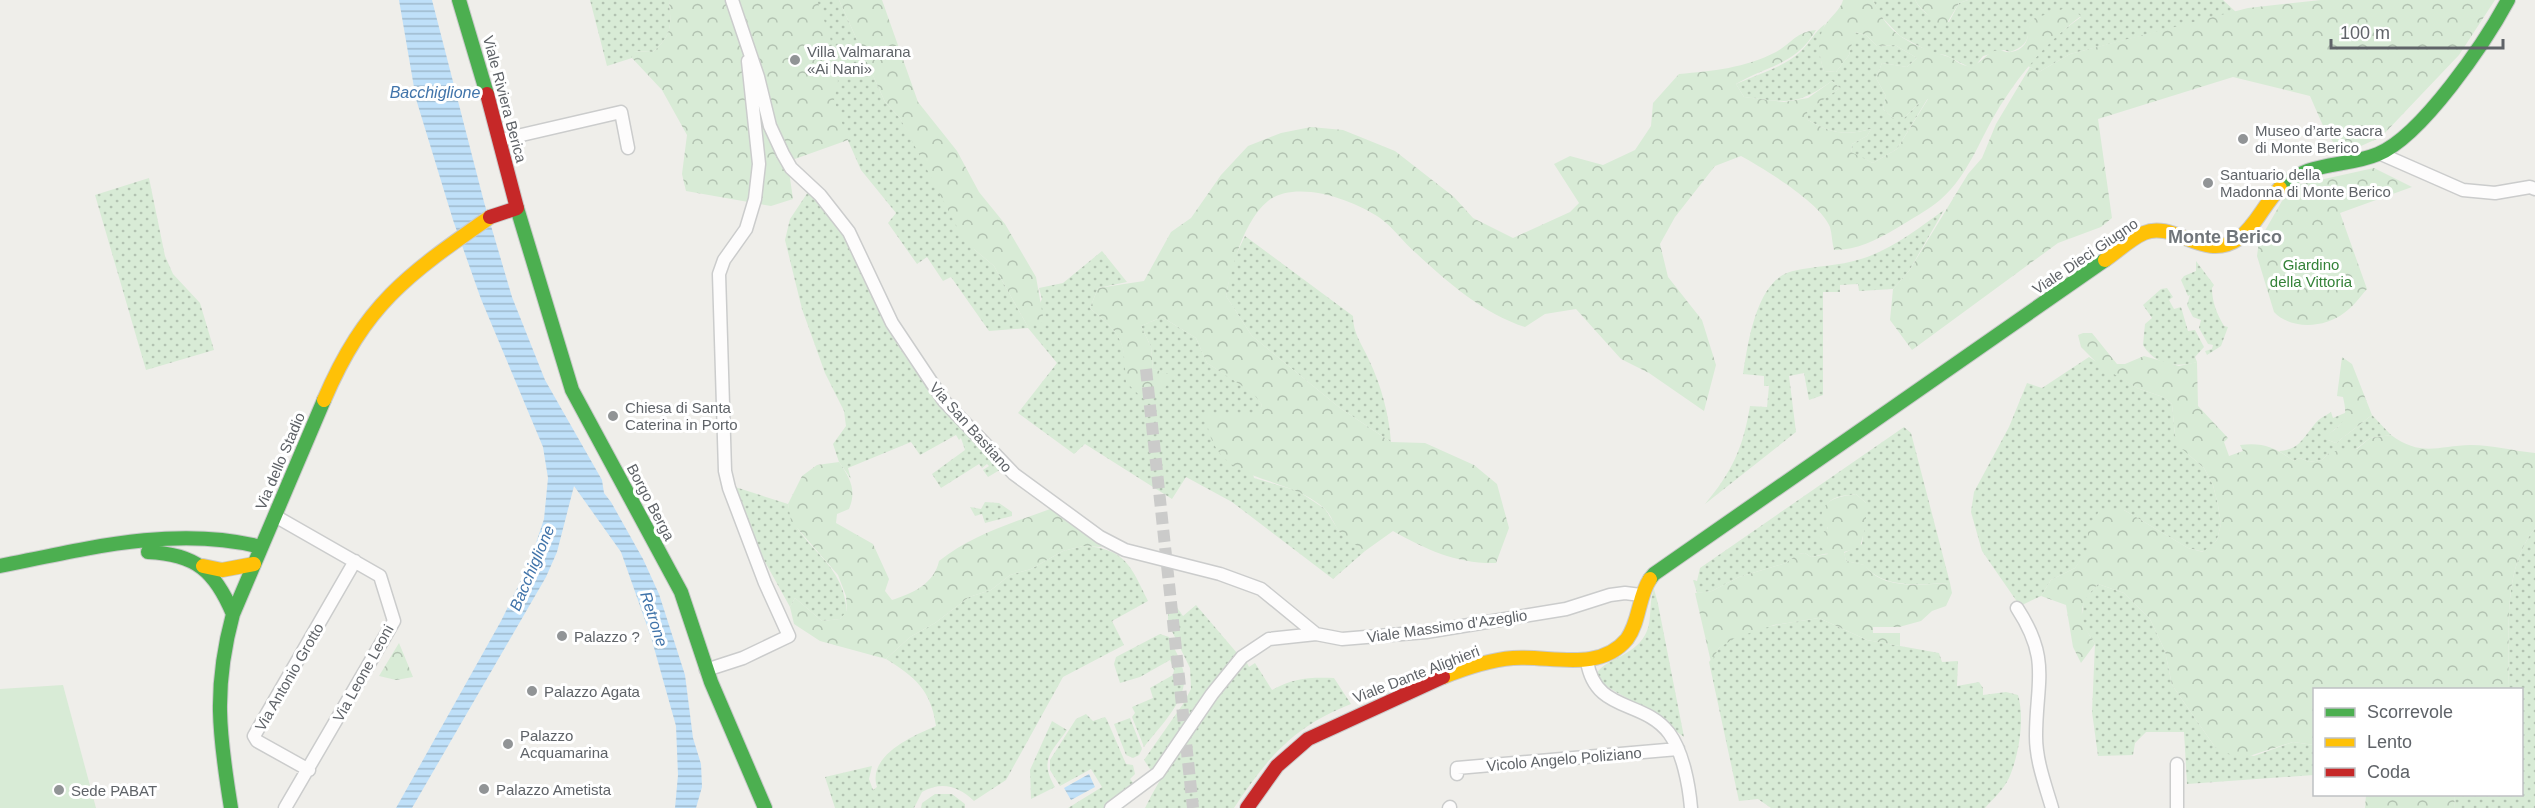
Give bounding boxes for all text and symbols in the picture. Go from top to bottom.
scale bar [2331,12,2504,50]
text: 100 m [2340,23,2390,43]
street label: Viale Riviera Berica [480,34,530,165]
place label: Villa Valmarana «Ai Nani» [807,43,911,77]
marker: Villa Valmarana «Ai Nani» [788,53,802,67]
water label: Bacchiglione [390,84,480,101]
place label: Museo d’arte sacra di Monte Berico [2255,122,2383,156]
marker: Museo d’arte sacra di Monte Berico [2236,132,2250,146]
place label: Santuario della Madonna di Monte Berico [2220,166,2391,200]
marker: Santuario della Madonna di Monte Berico [2201,176,2215,190]
street label: Viale Dieci Giugno [2029,215,2141,297]
district label: Monte Berico [2168,227,2282,247]
park label: Giardino della Vittoria [2270,256,2353,290]
street label: Via San Bastiano [926,379,1016,475]
place label: Chiesa di Santa Caterina in Porto [625,399,738,433]
marker: Chiesa di Santa Caterina in Porto [606,409,620,423]
street label: Via dello Stadio [252,410,308,512]
street label: Borgo Berga [624,461,679,544]
water label: Bacchiglione [506,523,558,613]
water label: Retrone [637,589,671,649]
street label: Viale Massimo d'Azeglio [1366,606,1528,646]
street label: Via Antonio Grotto [251,620,327,734]
street label: Via Leone Leoni [329,622,397,724]
place label: Palazzo ? [574,628,640,645]
marker: Palazzo ? [555,629,569,643]
street label: Viale Dante Alighieri [1350,642,1482,706]
place label: Palazzo Agata [544,683,641,700]
marker: Palazzo Agata [525,684,539,698]
legend [2313,688,2523,796]
text: Scorrevole [2367,702,2453,722]
place label: Palazzo Acquamarina [520,727,609,761]
text: Lento [2367,732,2412,752]
marker: Palazzo Acquamarina [501,737,515,751]
street label: Vicolo Angelo Poliziano [1486,744,1642,774]
text: Coda [2367,762,2411,782]
place label: Palazzo Ametista [496,781,612,798]
place label: Sede PABAT [71,782,157,799]
marker: Palazzo Ametista [477,782,491,796]
marker: Sede PABAT [52,783,66,797]

